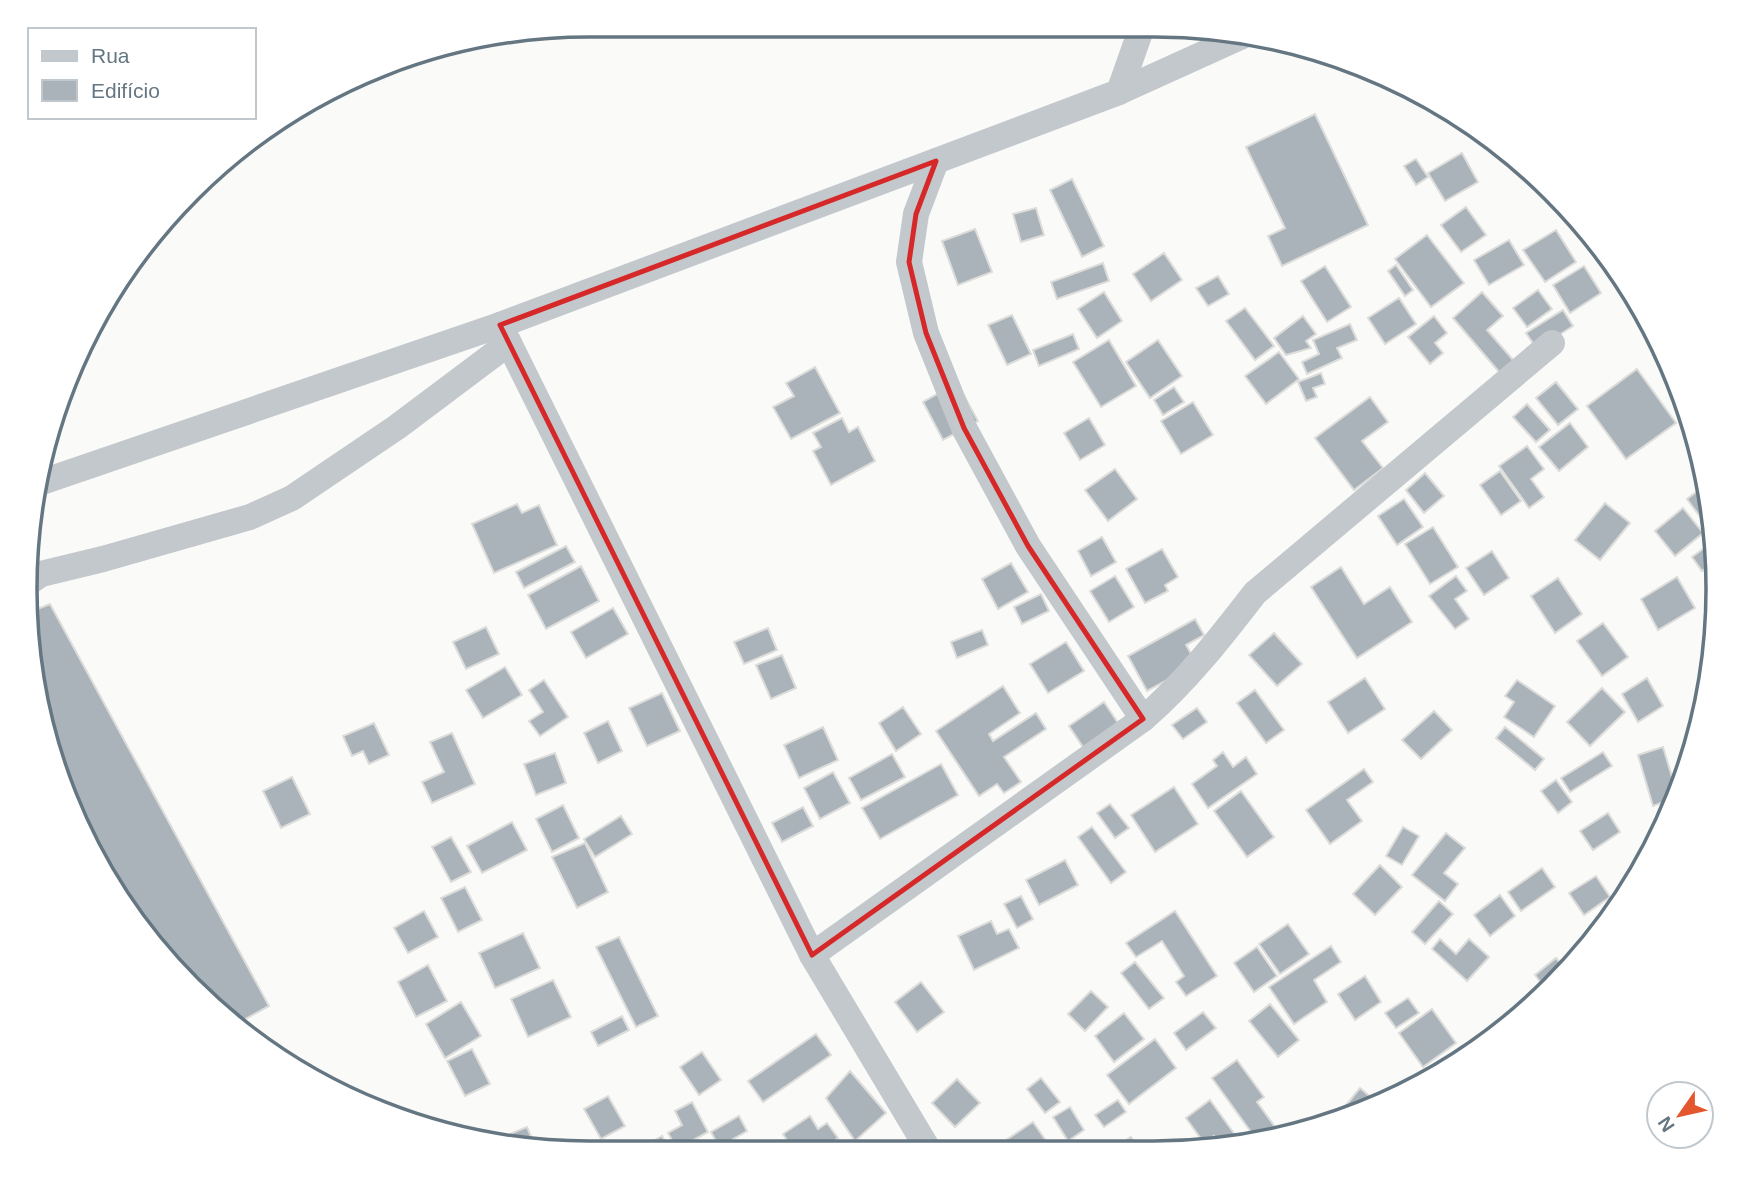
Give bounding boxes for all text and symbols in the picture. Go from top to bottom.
legend [28,28,256,119]
text: Rua [91,44,130,67]
text: Edifício [91,79,160,102]
north arrow [1645,1080,1715,1150]
text: N [1654,1113,1679,1136]

